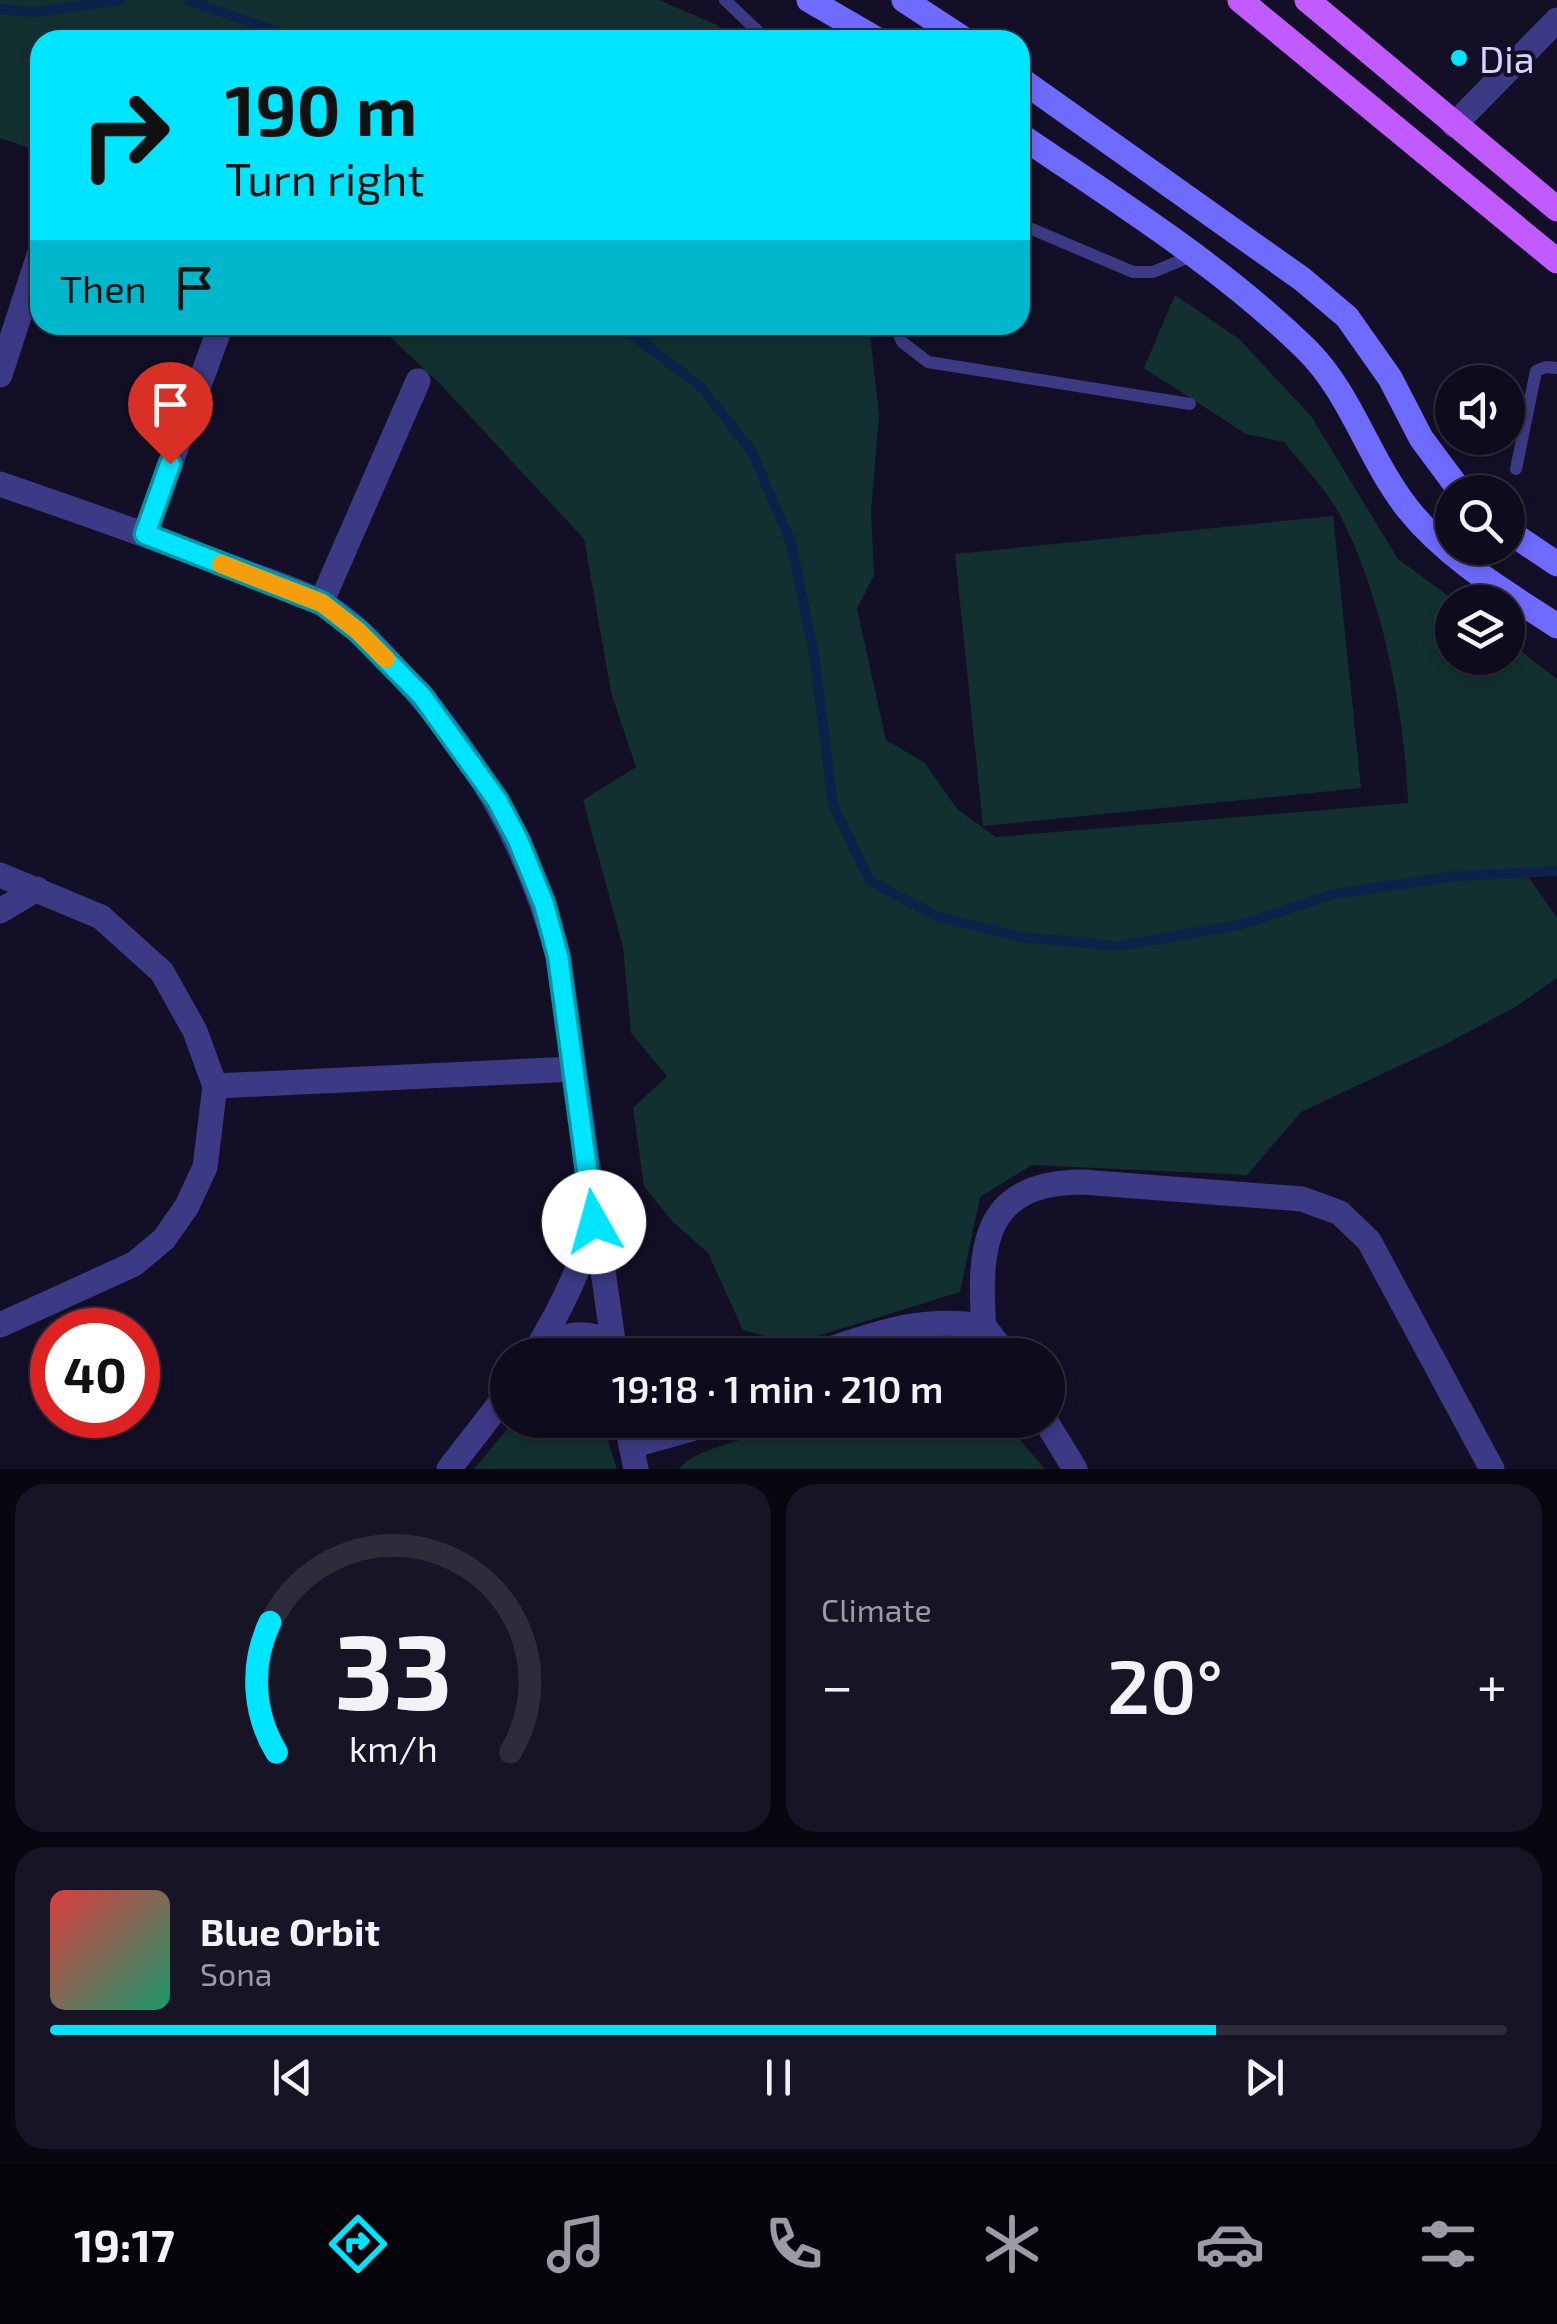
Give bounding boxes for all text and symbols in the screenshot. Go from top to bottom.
place label: Dia [1479,35,1535,81]
marker: Dia [1448,47,1470,69]
text: 190 m [225,66,418,150]
icon: right [60,70,190,200]
text: Turn right [225,151,425,205]
icon: arrive [167,260,222,315]
text: Then [60,265,147,311]
pin [128,362,213,465]
map controls [1435,365,1525,675]
button: sound [1435,365,1525,455]
icon: arrive [143,377,198,432]
button: search [1435,475,1525,565]
button: layers [1435,585,1525,675]
position arrow [542,1170,646,1274]
speed limit sign: 40 [30,1308,160,1438]
text: 19:18 · 1 min · 210 m [612,1365,943,1411]
text: Climate [821,1590,932,1628]
text: 33 [334,1606,452,1731]
text: 20° [1107,1639,1223,1729]
text: − [821,1651,853,1717]
text: + [1477,1651,1507,1717]
text: km/h [349,1726,437,1769]
text: Blue Orbit [200,1908,380,1954]
text: Sona [200,1954,272,1992]
icon: previous [265,2050,320,2105]
icon: pause [751,2050,806,2105]
icon: next [1237,2050,1292,2105]
icon: directions [323,2209,393,2279]
icon: music [541,2209,611,2279]
icon: phone [759,2209,829,2279]
icon: climate [977,2209,1047,2279]
icon: car [1195,2209,1265,2279]
icon: filters [1413,2209,1483,2279]
text: 19:17 [74,2217,175,2271]

